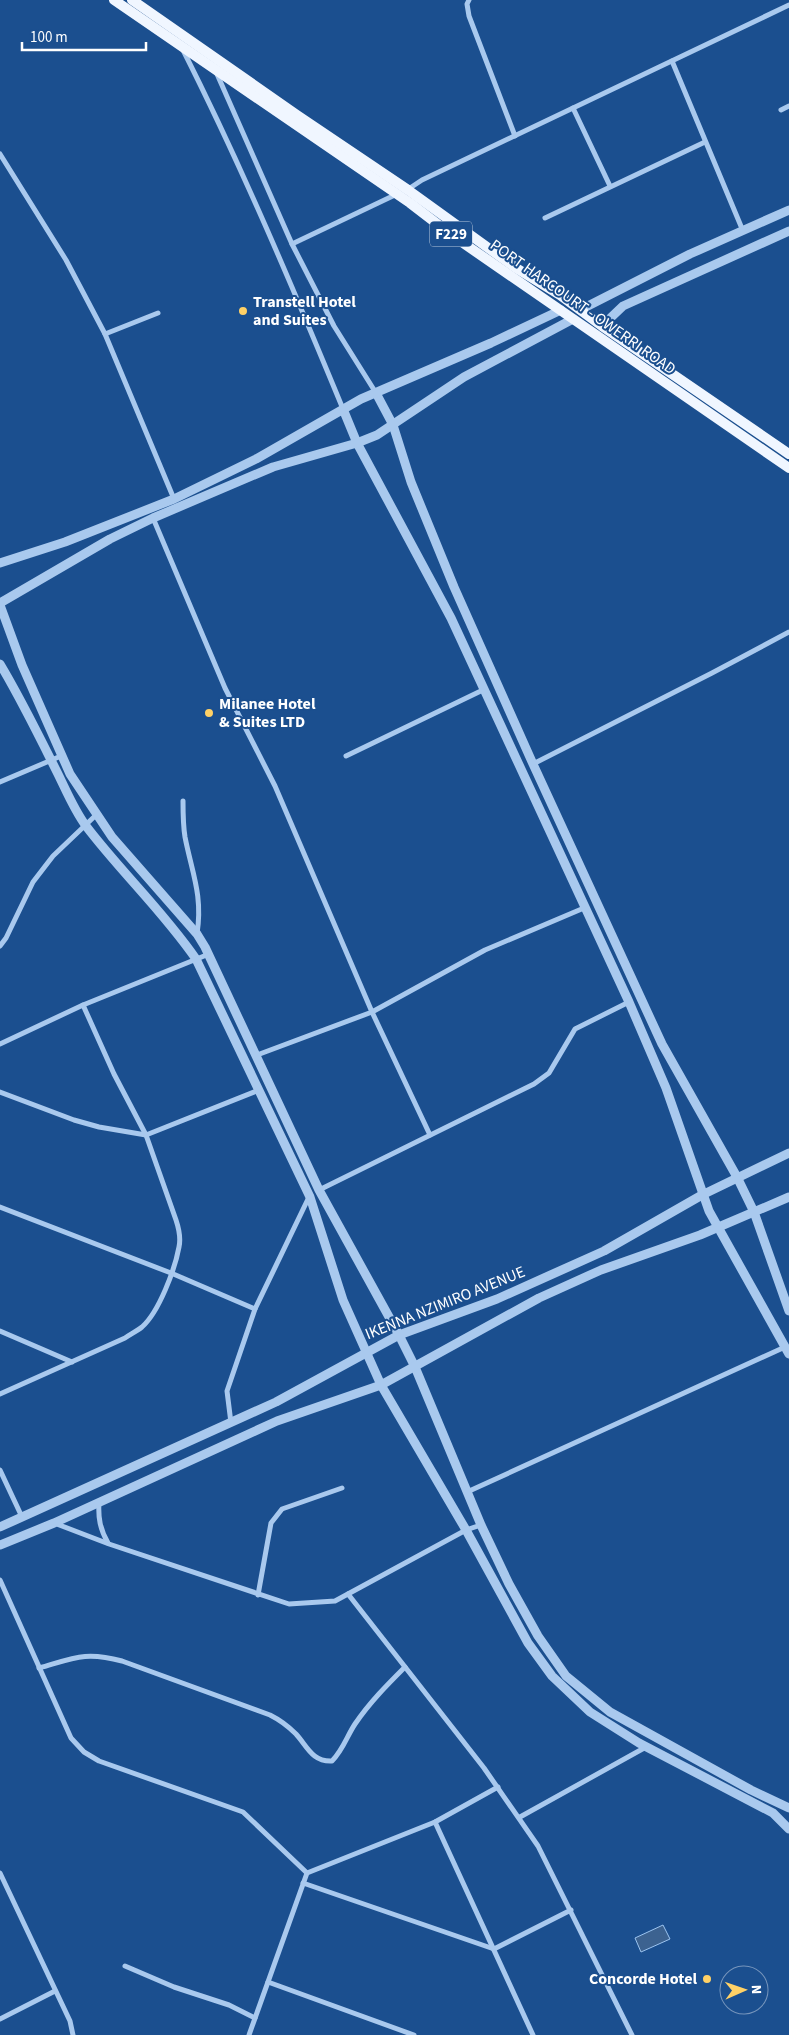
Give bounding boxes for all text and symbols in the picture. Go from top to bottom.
scale bar [22,20,146,52]
text: 100 m [30,27,68,48]
road number: F229 [430,222,472,246]
street label: PORT HARCOURT - OWERRI ROAD [486,234,680,380]
place label: Transtell Hotel and Suites [253,291,356,331]
marker: Transtell Hotel and Suites [237,305,249,317]
place label: Milanee Hotel & Suites LTD [219,693,316,733]
marker: Milanee Hotel & Suites LTD [203,707,215,719]
street label: IKENNA NZIMIRO AVENUE [362,1261,528,1345]
north arrow [719,1965,769,2015]
place label: Concorde Hotel [589,1968,697,1990]
marker: Concorde Hotel [701,1973,713,1985]
text: N [746,1985,766,1995]

